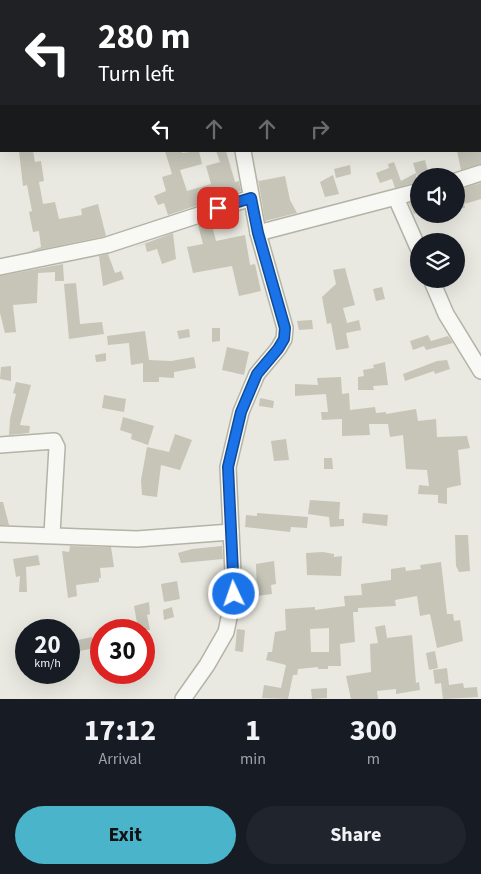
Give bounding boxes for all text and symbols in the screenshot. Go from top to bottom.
text: 280 m [98,12,190,62]
icon: left [15,20,80,85]
text: Turn left [98,58,174,90]
icon: left [147,115,175,143]
icon: ahead [200,115,228,143]
icon: ahead [253,115,281,143]
icon: right [306,115,334,143]
map controls [410,168,465,288]
button: sound [410,168,465,223]
pin [197,187,239,229]
icon: arrive [204,194,232,222]
button: layers [410,233,465,288]
position arrow [207,567,259,619]
speed limit sign: 30 [90,619,155,684]
text: 20 [34,627,61,663]
text: km/h [34,655,61,672]
text: 17:12 [84,709,156,752]
text: 1 [245,709,261,752]
text: 300 [350,709,397,752]
text: Arrival [98,748,141,770]
text: min [240,748,266,770]
text: m [367,748,380,770]
button: Exit [15,806,236,864]
button: Share [246,806,466,864]

